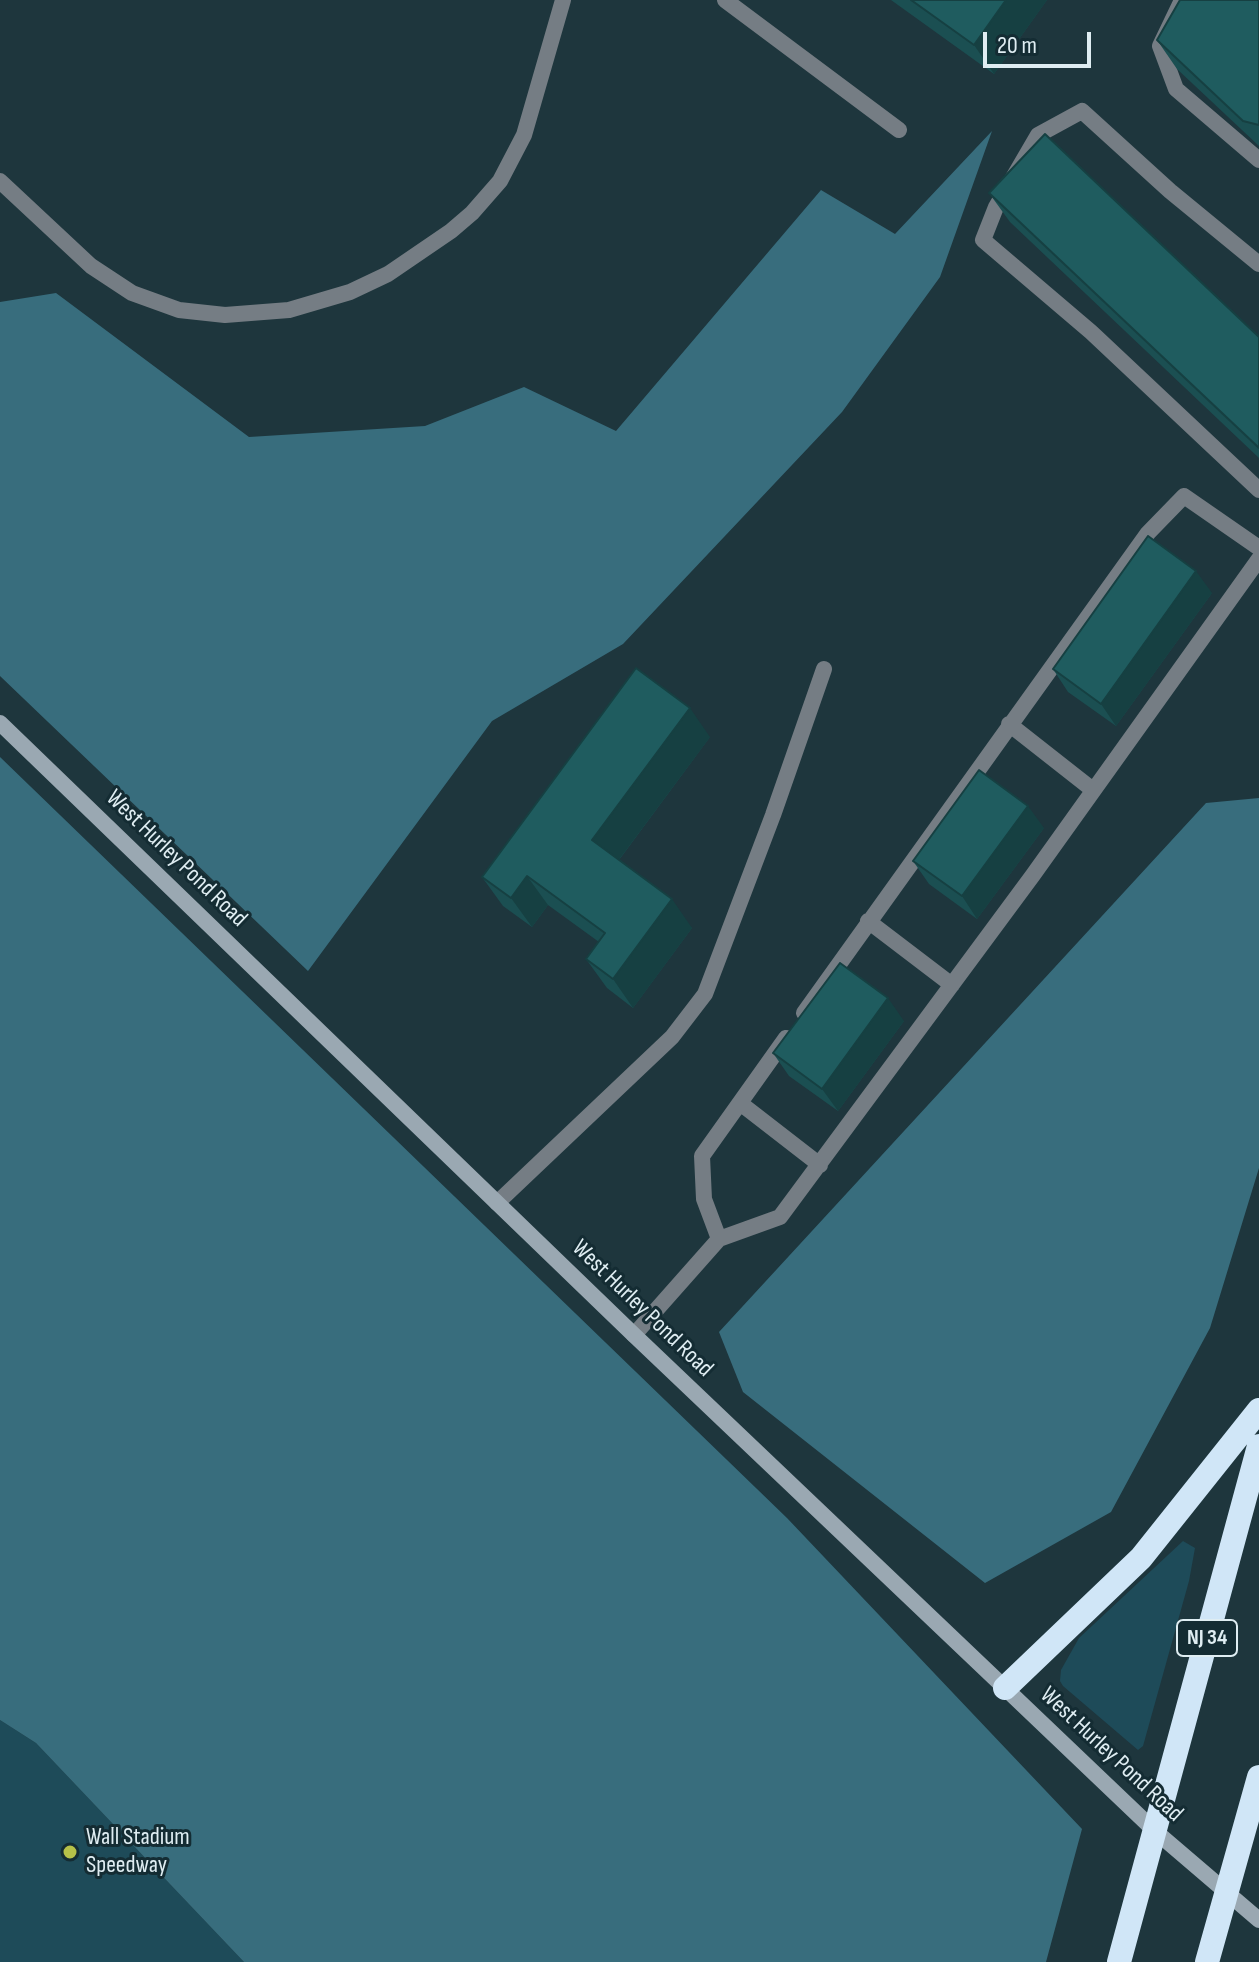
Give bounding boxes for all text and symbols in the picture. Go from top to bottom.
scale bar [987,16,1095,66]
text: 20 m [997,31,1037,60]
street label: West Hurley Pond Road [99,784,253,934]
street label: West Hurley Pond Road [565,1234,719,1384]
road number: NJ 34 [1177,1620,1237,1656]
street label: West Hurley Pond Road [1034,1681,1188,1829]
place label: Wall Stadium Speedway [86,1824,190,1880]
marker: Wall Stadium Speedway [61,1843,79,1861]

